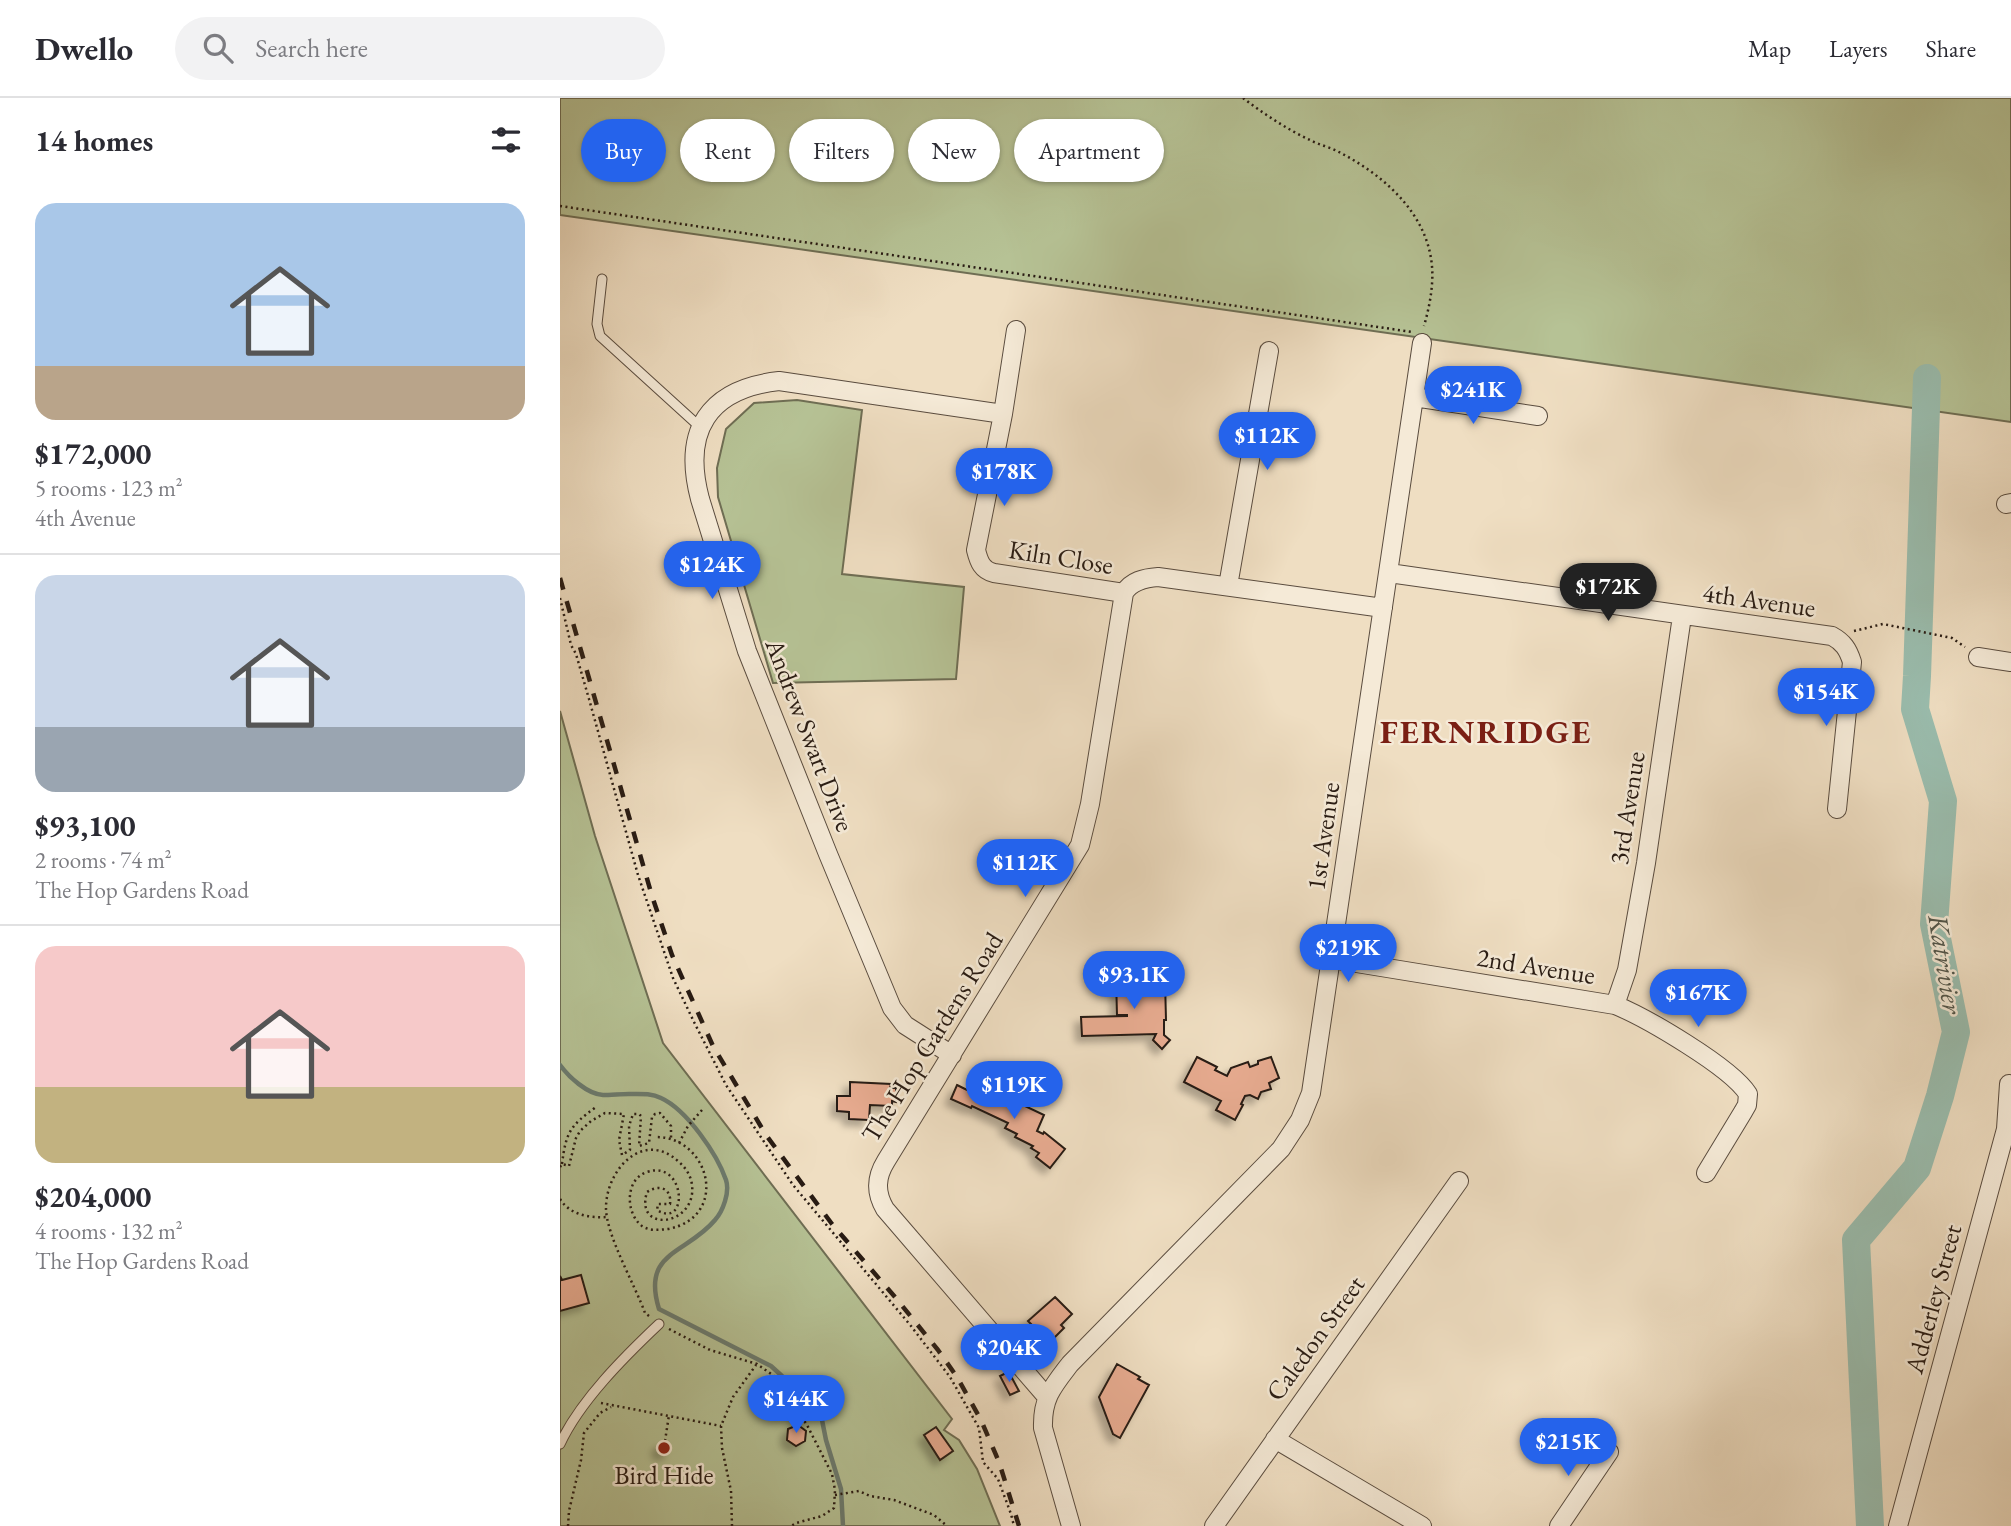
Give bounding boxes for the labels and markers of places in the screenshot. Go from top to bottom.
pin: $241K [1424,366,1522,426]
pin: $112K [1218,412,1316,472]
pin: $178K [955,448,1053,508]
pin: $124K [663,542,761,601]
pin: $172K [1559,564,1657,623]
pin: $154K [1777,668,1875,728]
pin: $112K [976,840,1074,899]
pin: $219K [1299,924,1397,984]
pin: $93.1K [1077,951,1191,1011]
pin: $167K [1649,970,1747,1029]
pin: $119K [965,1062,1063,1121]
pin: $204K [960,1324,1058,1384]
pin: $144K [747,1376,845,1435]
pin: $215K [1519,1418,1617,1478]
marker: Bird Hide [656,1440,672,1456]
place label: Bird Hide [614,1458,714,1492]

